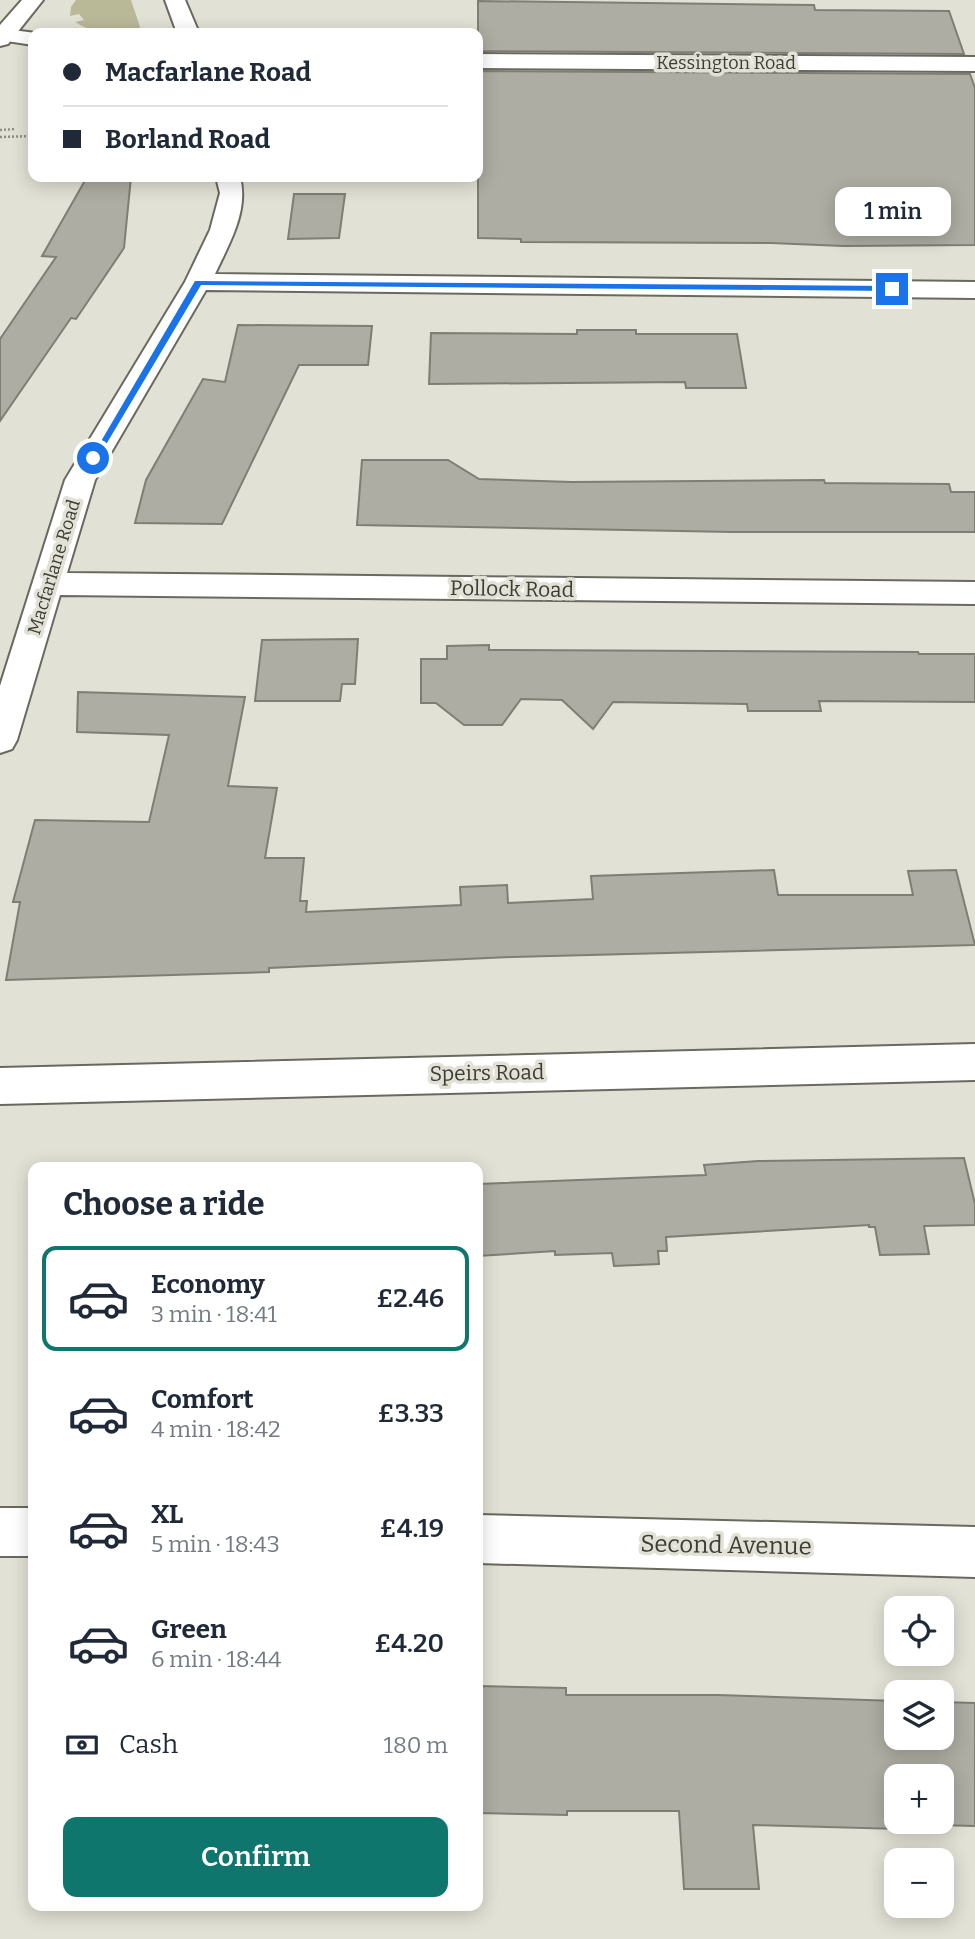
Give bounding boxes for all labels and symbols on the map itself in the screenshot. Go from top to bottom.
street label: Kessington Road [656,52,796,74]
callout: 1 min [834,188,950,236]
route end [876,273,908,305]
route start [77,442,109,474]
street label: Macfarlane Road [23,496,85,637]
street label: Pollock Road [450,575,574,603]
street label: Speirs Road [429,1059,545,1087]
street label: Second Avenue [640,1530,812,1560]

